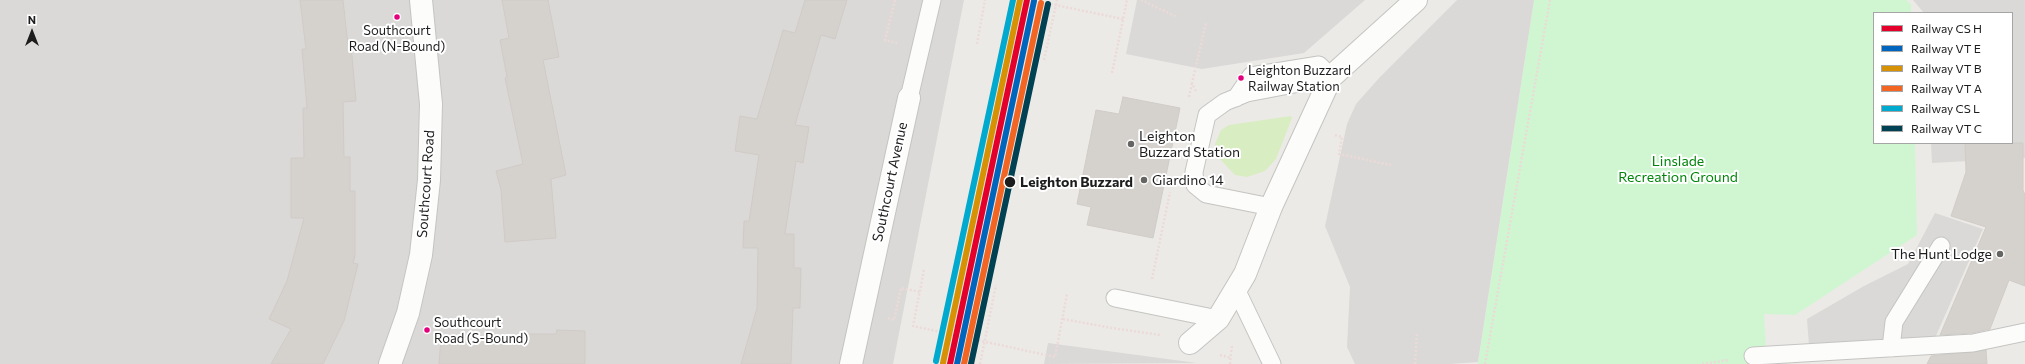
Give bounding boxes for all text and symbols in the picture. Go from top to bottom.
north arrow [12,12,52,52]
marker: Southcourt Road (N-Bound) [392,12,402,22]
legend [1873,12,2013,144]
text: N [28,13,36,26]
text: Railway CS H [1911,21,1982,35]
place label: Southcourt Road (N-Bound) [349,23,445,54]
text: Railway VT E [1911,41,1981,55]
text: Railway VT B [1911,61,1982,75]
place label: Leighton Buzzard Railway Station [1248,63,1351,94]
marker: Leighton Buzzard Railway Station [1236,73,1246,83]
text: Railway VT A [1911,81,1982,95]
text: Railway CS L [1911,101,1980,115]
street label: Southcourt Avenue [869,121,911,243]
text: Railway VT C [1911,121,1982,135]
place label: Leighton Buzzard Station [1139,128,1240,160]
street label: Southcourt Road [414,130,438,238]
marker: Leighton Buzzard Station [1126,139,1136,149]
park label: Linslade Recreation Ground [1618,153,1738,186]
place label: Giardino 14 [1152,172,1224,188]
place label: Leighton Buzzard [1020,174,1133,190]
marker: Leighton Buzzard [1003,175,1017,189]
marker: Giardino 14 [1139,175,1149,185]
place label: The Hunt Lodge [1891,246,1992,262]
marker: The Hunt Lodge [1995,249,2005,259]
place label: Southcourt Road (S-Bound) [434,315,528,346]
marker: Southcourt Road (S-Bound) [422,325,432,335]

